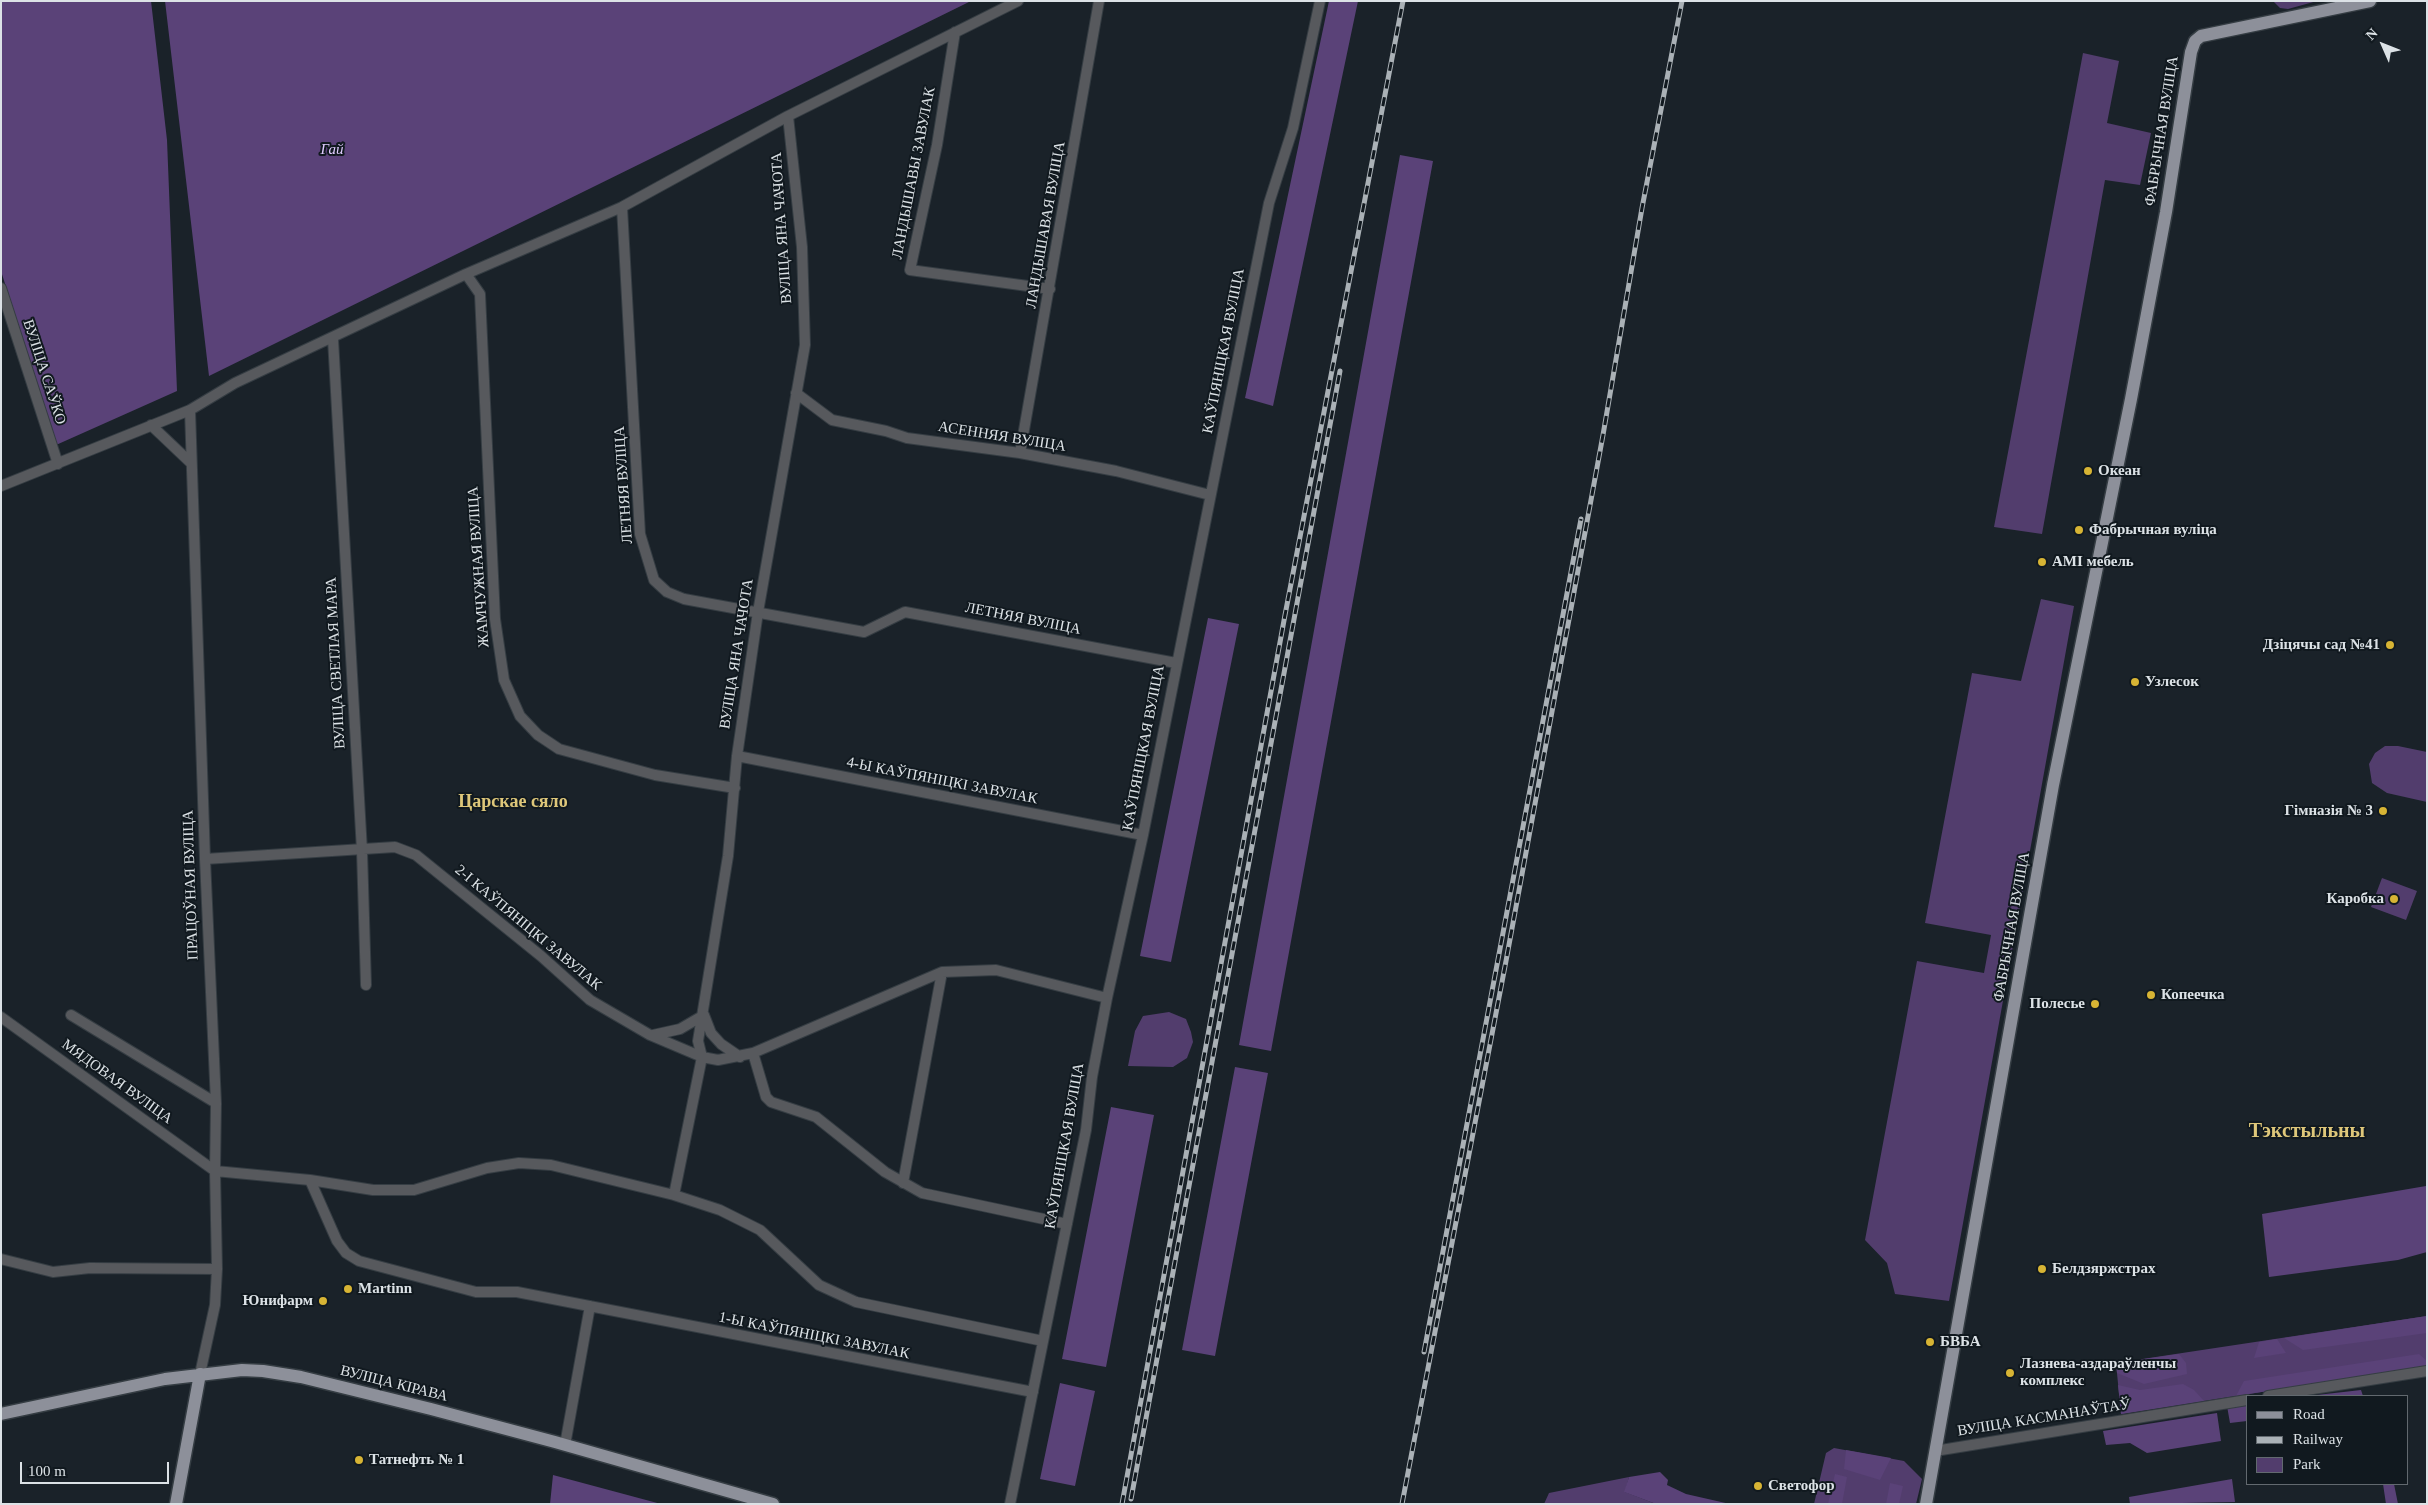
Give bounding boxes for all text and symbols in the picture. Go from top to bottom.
north arrow [2358,20,2408,70]
text: N [2363,25,2381,43]
street label: ФАБРЫЧНАЯ ВУЛІЦА [2141,55,2183,207]
street label: ЛАНДЫШАВЫ ЗАВУЛАК [888,85,940,261]
street label: ЛАНДЫШАВАЯ ВУЛІЦА [1022,140,1070,310]
park label: Гай [320,141,344,159]
street label: ВУЛІЦА ЯНА ЧАЧОТА [768,152,796,304]
street label: КАЎПЯНІЦКАЯ ВУЛІЦА [1199,267,1249,435]
street label: ВУЛІЦА САЎКО [19,317,69,427]
street label: АСЕННЯЯ ВУЛІЦА [937,418,1067,456]
street label: ЛЕТНЯЯ ВУЛІЦА [611,426,637,544]
place label: Океан [2098,462,2141,480]
marker: Океан [2082,465,2094,477]
street label: ЖАМЧУЖНАЯ ВУЛІЦА [464,486,494,648]
place label: Фабрычная вуліца [2089,521,2217,539]
marker: Фабрычная вуліца [2073,524,2085,536]
place label: AMI мебель [2052,553,2134,571]
marker: AMI мебель [2036,556,2048,568]
street label: ВУЛІЦА СВЕТЛАЯ МАРА [323,577,349,749]
street label: ВУЛІЦА ЯНА ЧАЧОТА [716,578,758,730]
street label: ЛЕТНЯЯ ВУЛІЦА [964,599,1082,639]
place label: Дзіцячы сад №41 [2263,636,2380,654]
marker: Дзіцячы сад №41 [2384,639,2396,651]
street label: КАЎПЯНІЦКАЯ ВУЛІЦА [1119,664,1169,832]
place label: Узлесок [2145,673,2199,691]
marker: Узлесок [2129,676,2141,688]
street label: 4-Ы КАЎПЯНІЦКІ ЗАВУЛАК [845,754,1039,808]
district label: Царскае сяло [458,791,568,813]
place label: Гімназія № 3 [2285,802,2373,820]
marker: Гімназія № 3 [2377,805,2389,817]
street label: ПРАЦОЎНАЯ ВУЛІЦА [179,810,203,960]
street label: ФАБРЫЧНАЯ ВУЛІЦА [1990,851,2034,1003]
street label: 2-І КАЎПЯНІЦКІ ЗАВУЛАК [451,861,605,995]
place label: Каробка [2327,890,2384,908]
marker: Каробка [2388,893,2400,905]
place label: Копеечка [2161,986,2225,1004]
marker: Копеечка [2145,989,2157,1001]
place label: Полесье [2030,995,2085,1013]
marker: Полесье [2089,998,2101,1010]
street label: МЯДОВАЯ ВУЛІЦА [58,1036,176,1128]
street label: КАЎПЯНІЦКАЯ ВУЛІЦА [1042,1062,1088,1230]
district label: Тэкстыльны [2249,1120,2365,1144]
place label: Белдзяржстрах [2052,1260,2155,1278]
marker: Белдзяржстрах [2036,1263,2048,1275]
place label: Martinn [358,1280,412,1298]
marker: Martinn [342,1283,354,1295]
place label: Юнифарм [243,1292,313,1310]
marker: Юнифарм [317,1295,329,1307]
street label: 1-Ы КАЎПЯНІЦКІ ЗАВУЛАК [717,1309,911,1363]
place label: БВБА [1940,1333,1980,1351]
marker: БВБА [1924,1336,1936,1348]
place label: Лазнева-аздараўленчы комплекс [2020,1355,2176,1390]
street label: ВУЛІЦА КІРАВА [338,1362,450,1406]
marker: Лазнева-аздараўленчы комплекс [2004,1367,2016,1379]
street label: ВУЛІЦА КАСМАНАЎТАЎ [1956,1395,2132,1441]
legend [2246,1395,2408,1485]
text: Road [2293,1406,2325,1422]
text: Railway [2293,1431,2343,1447]
place label: Татнефть № 1 [369,1451,464,1469]
scale bar [22,1452,171,1484]
marker: Татнефть № 1 [353,1454,365,1466]
text: Park [2293,1456,2321,1472]
text: 100 m [28,1463,66,1479]
place label: Светофор [1768,1477,1834,1495]
marker: Светофор [1752,1480,1764,1492]

